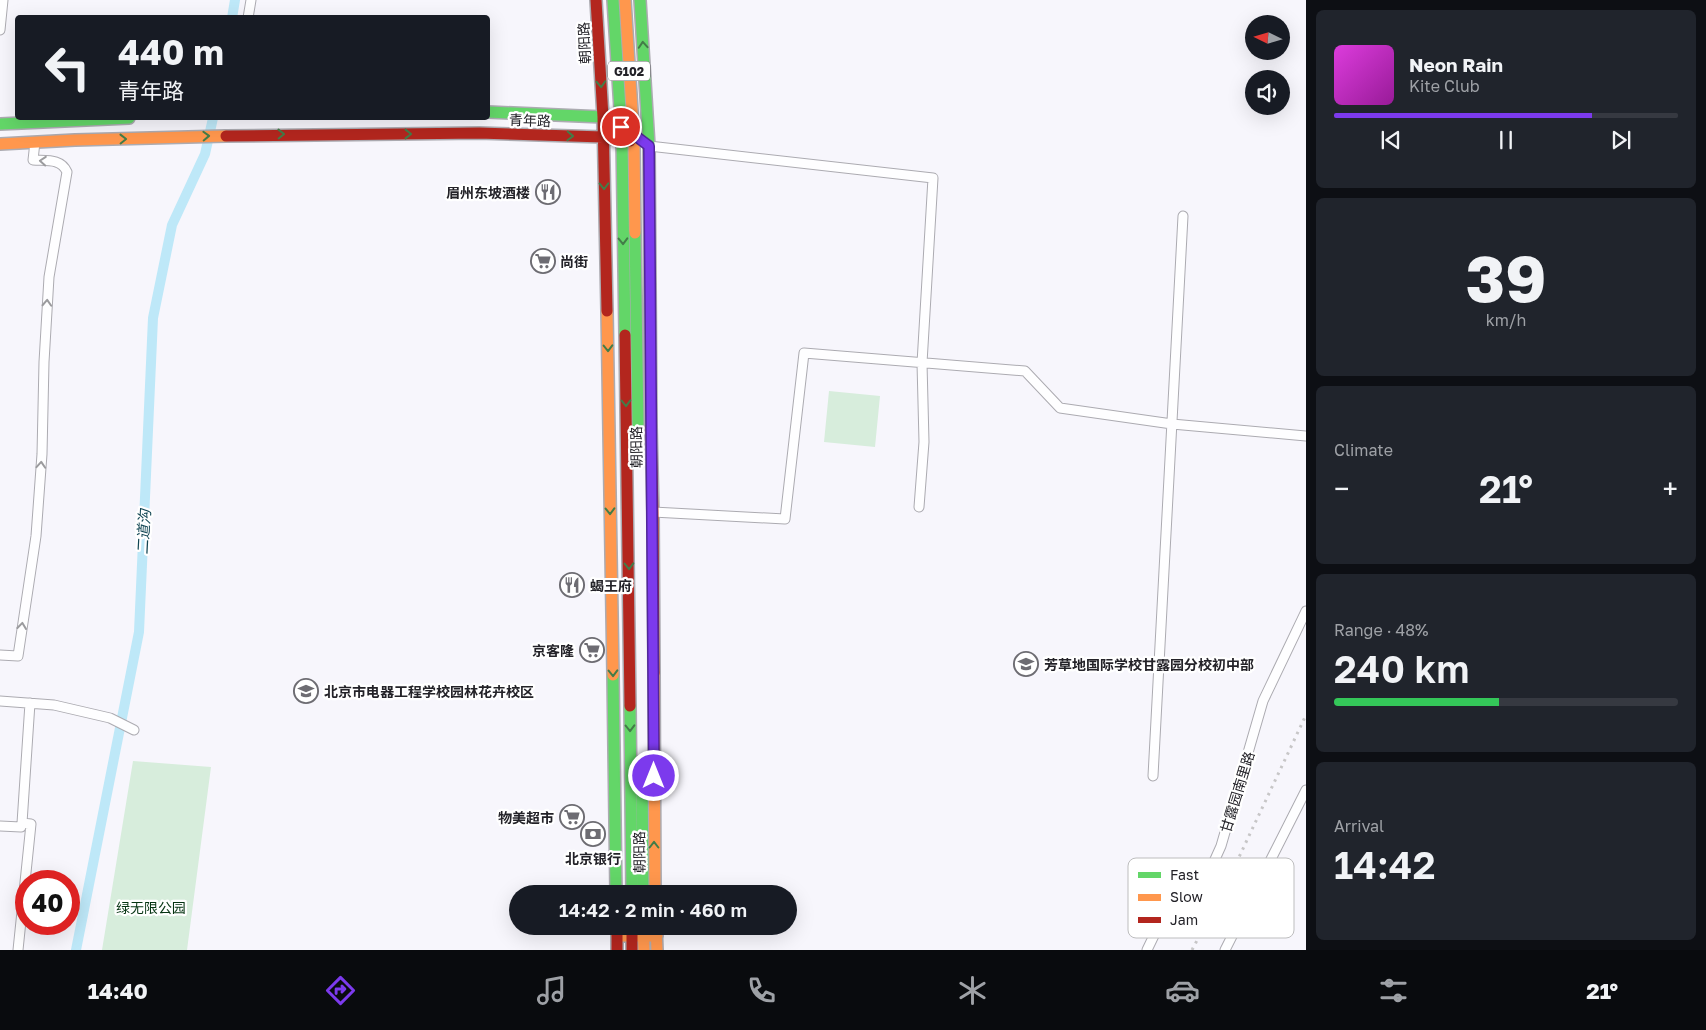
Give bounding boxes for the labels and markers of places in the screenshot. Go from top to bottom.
pin [600,106,642,148]
restaurant icon: 眉州东坡酒楼 [535,179,561,205]
place label: 眉州东坡酒楼 [446,184,530,201]
supermarket icon: 尚街 [530,248,556,274]
place label: 尚街 [560,253,588,270]
restaurant icon: 蝎王府 [559,572,585,598]
place label: 蝎王府 [590,577,632,594]
supermarket icon: 京客隆 [579,637,605,663]
place label: 京客隆 [532,642,574,659]
school or university icon: 芳草地国际学校甘露园分校初中部 [1013,651,1039,677]
place label: 芳草地国际学校甘露园分校初中部 [1044,656,1254,673]
school or university icon: 北京市电器工程学校园林花卉校区 [293,678,319,704]
place label: 北京市电器工程学校园林花卉校区 [324,683,534,700]
supermarket icon: 物美超市 [559,804,585,830]
place label: 物美超市 [498,809,554,826]
bank icon: 北京银行 [580,821,606,847]
place label: 北京银行 [565,850,621,867]

